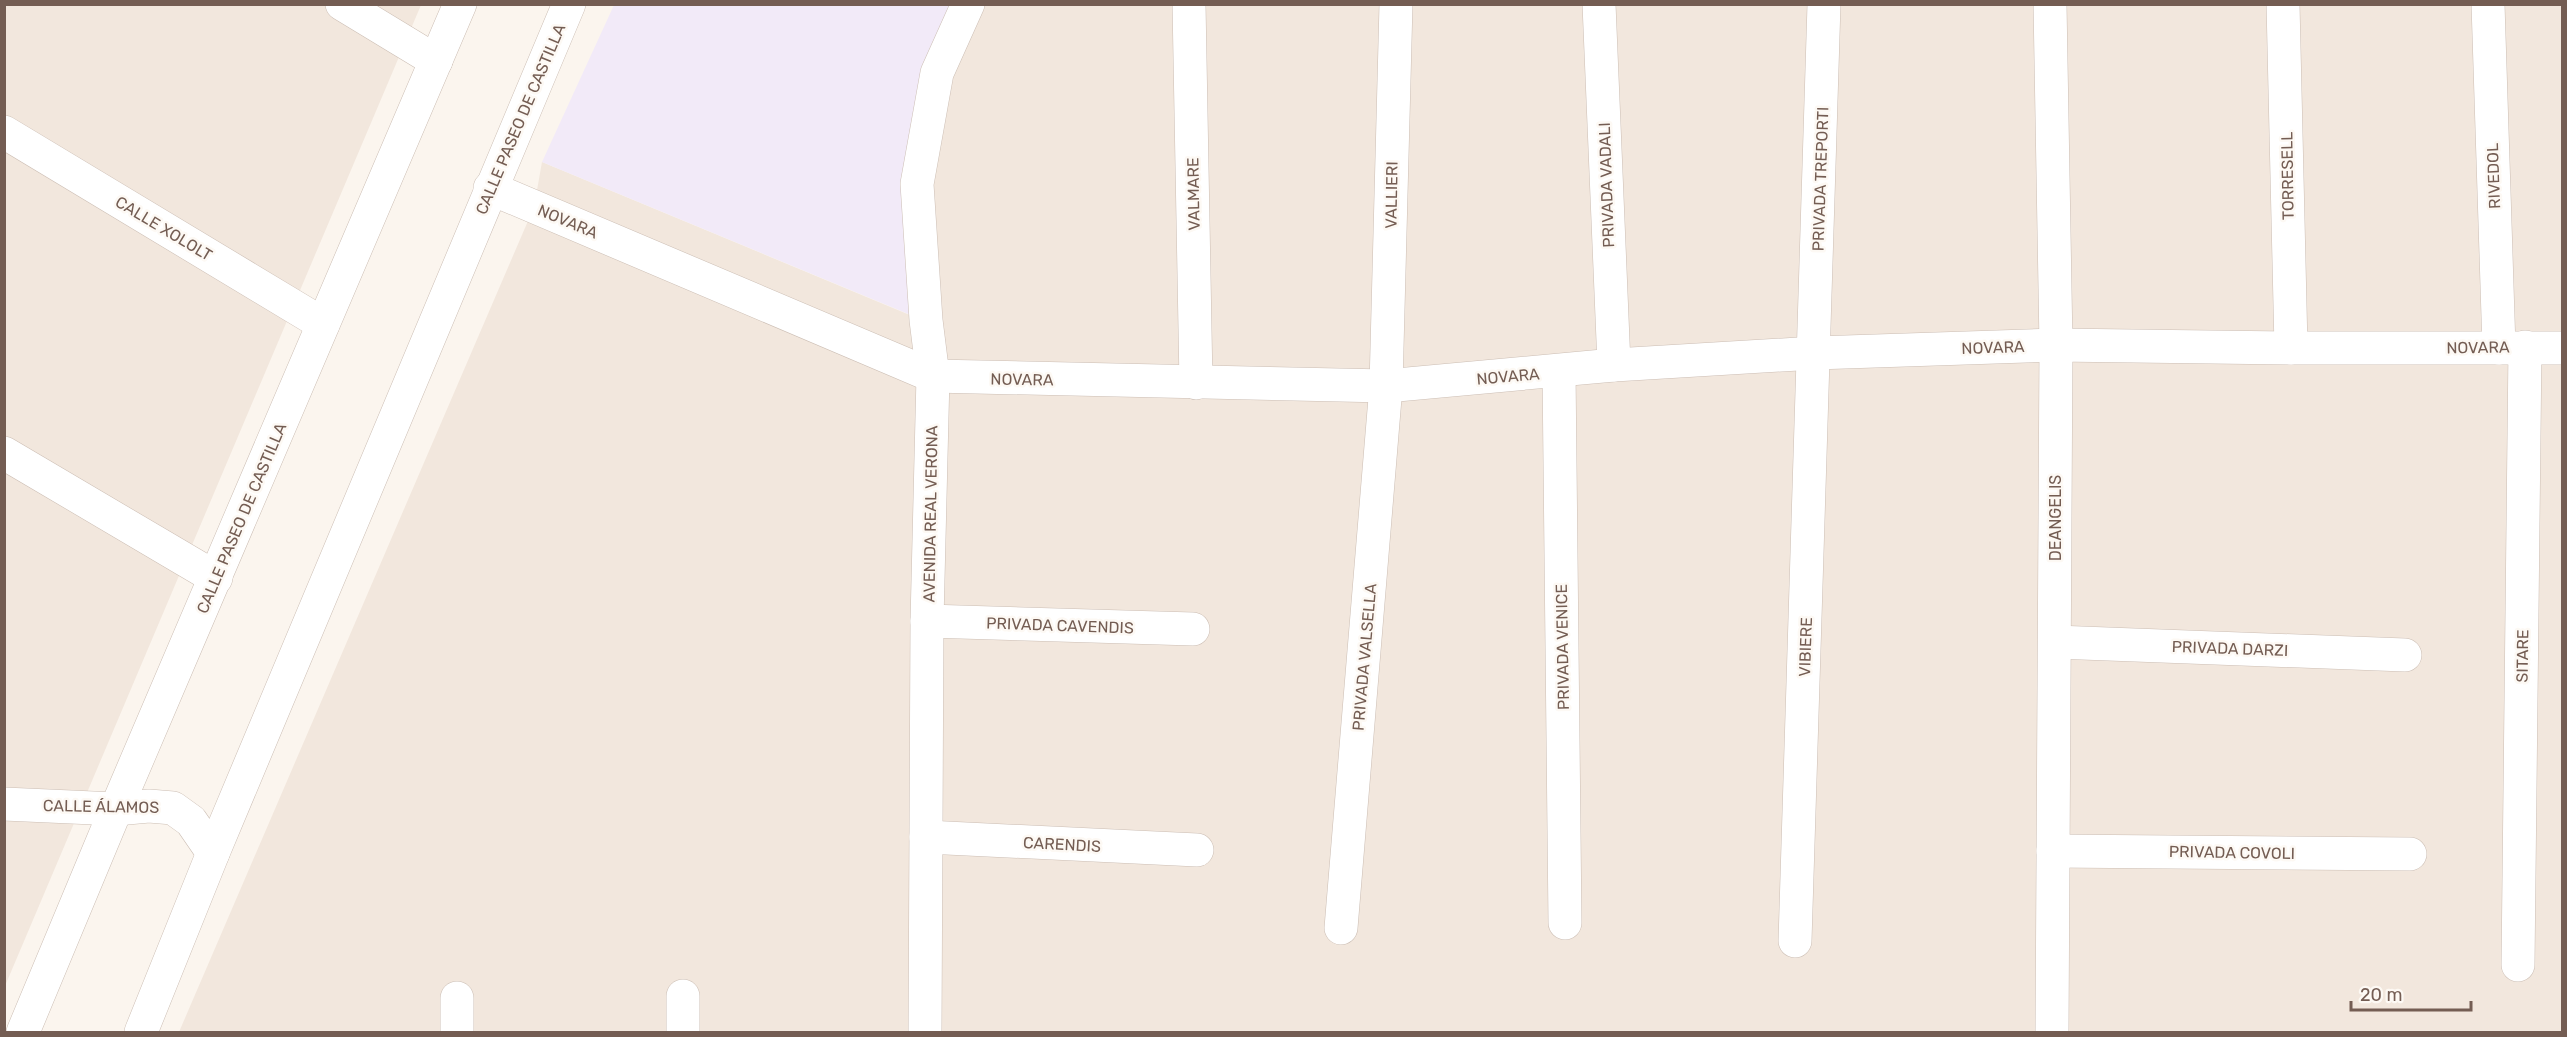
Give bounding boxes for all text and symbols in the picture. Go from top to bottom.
street label: CALLE PASEO DE CASTILLA [472,21,569,217]
street label: PRIVADA TREPORTI [1808,106,1833,252]
street label: PRIVADA VADALI [1595,122,1618,248]
street label: TORRESELL [2277,132,2298,220]
street label: RIVEDOL [2483,143,2504,209]
street label: VALMARE [1183,157,1204,231]
street label: VALLIERI [1381,161,1402,229]
street label: CALLE XOLOLT [112,192,216,265]
street label: NOVARA [535,200,601,243]
street label: NOVARA [1961,337,2025,358]
street label: NOVARA [2446,337,2510,358]
street label: NOVARA [1476,364,1541,389]
street label: NOVARA [990,369,1054,390]
street label: CALLE PASEO DE CASTILLA [193,420,290,616]
street label: AVENIDA REAL VERONA [919,425,942,603]
street label: DEANGELIS [2046,475,2065,561]
street label: PRIVADA VALSELLA [1349,582,1380,732]
street label: PRIVADA VENICE [1552,584,1573,710]
street label: PRIVADA CAVENDIS [986,613,1134,638]
street label: VIBIERE [1795,617,1816,677]
street label: SITARE [2513,629,2532,683]
street label: PRIVADA DARZI [2171,637,2289,660]
street label: CALLE ÁLAMOS [43,796,159,817]
street label: CARENDIS [1023,833,1101,856]
street label: PRIVADA COVOLI [2169,842,2295,863]
scale bar [2351,974,2471,1012]
text: 20 m [2360,984,2402,1006]

